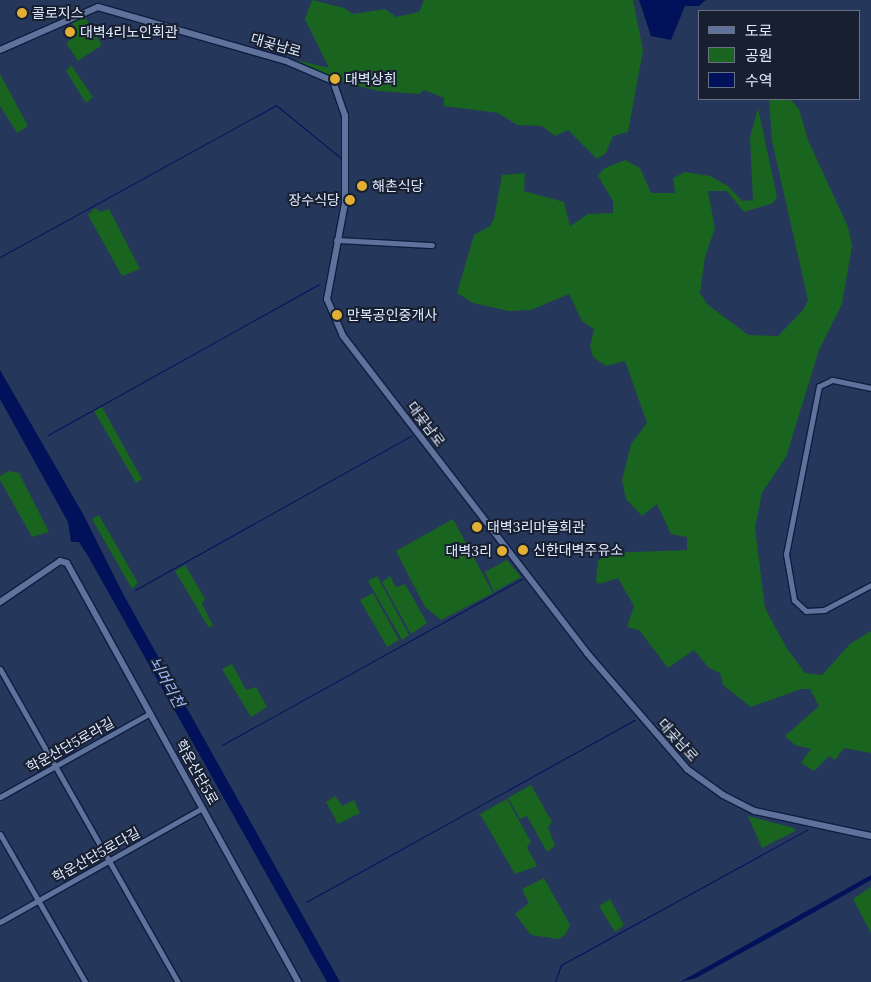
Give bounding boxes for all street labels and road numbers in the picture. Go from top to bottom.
street label: 대곶남로 [249,30,303,60]
street label: 대곶남로 [404,398,448,450]
street label: 학운산단5로라길 [23,714,117,776]
street label: 대곶남로 [655,715,701,765]
street label: 학운산단5로 [172,736,222,808]
street label: 학운산단5로다길 [49,824,143,886]

